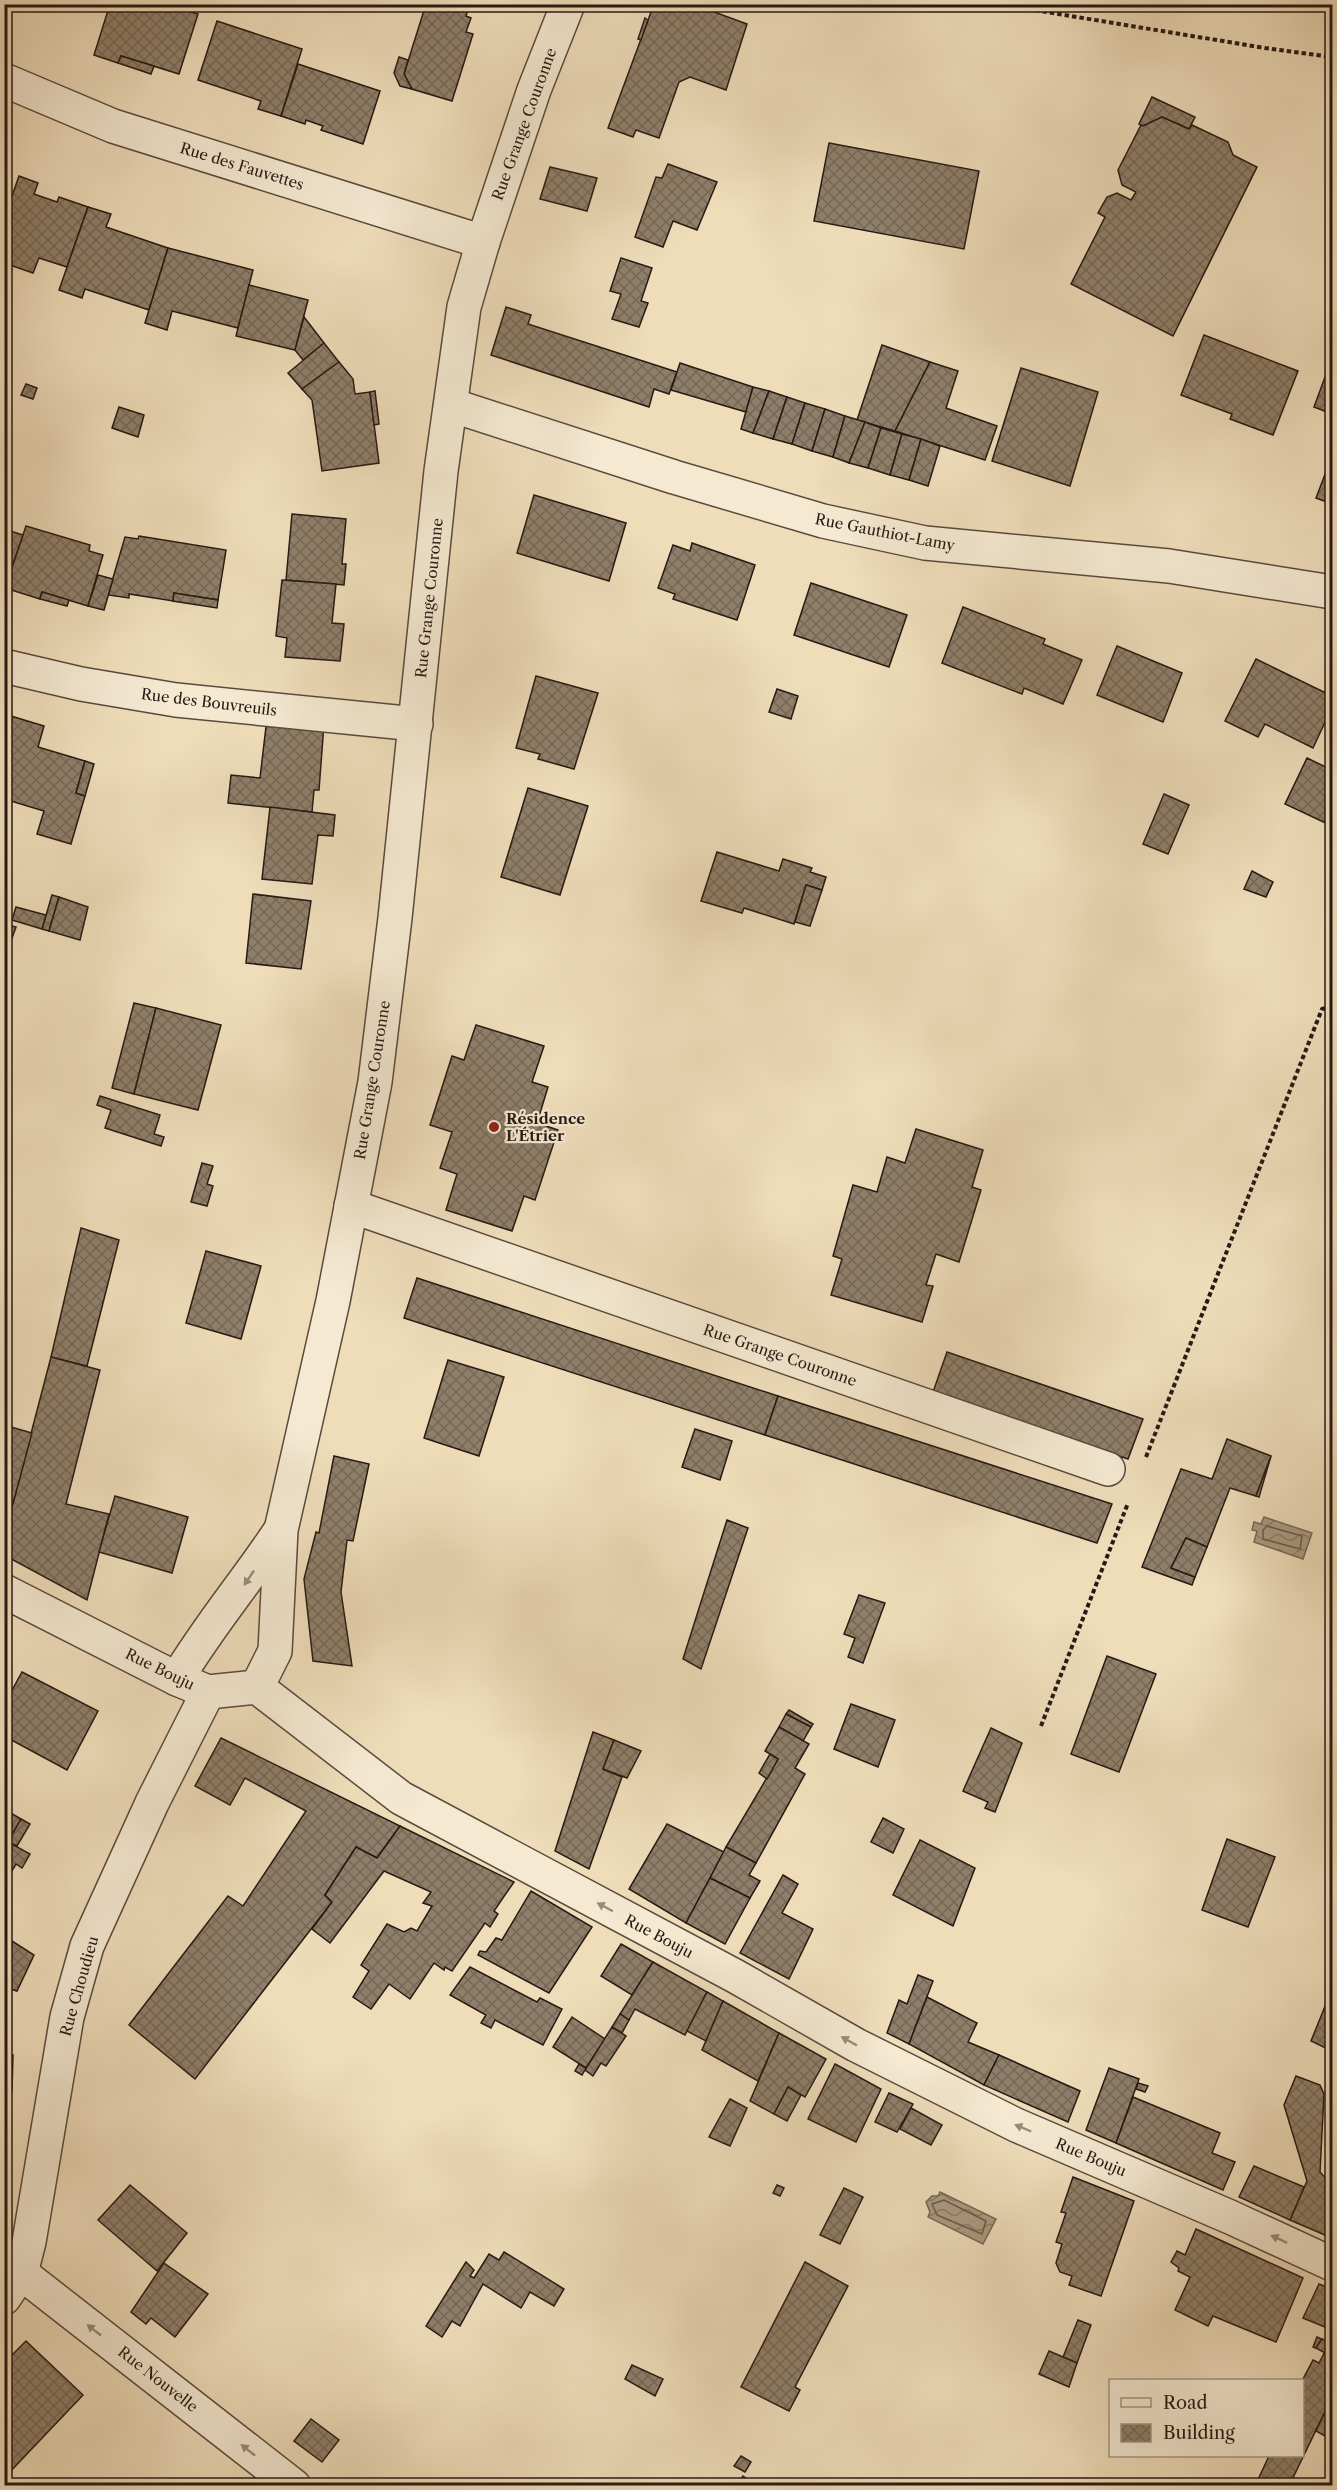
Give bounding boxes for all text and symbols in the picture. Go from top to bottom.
street label: Rue Grange Couronne [488,45,560,203]
street label: Rue des Fauvettes [178,138,306,194]
street label: Rue Gauthiot-Lamy [813,509,957,555]
street label: Rue Grange Couronne [411,517,447,679]
street label: Rue des Bouvreuils [140,684,278,720]
street label: Rue Grange Couronne [350,999,394,1161]
place label: Résidence L'Étrier [506,1109,585,1145]
marker: Résidence L'Étrier [487,1120,501,1134]
street label: Rue Grange Couronne [701,1320,859,1390]
one-way arrow [243,1570,254,1587]
street label: Rue Bouju [122,1644,198,1694]
one-way arrow [596,1902,613,1912]
street label: Rue Bouju [621,1910,697,1962]
street label: Rue Choudieu [56,1934,102,2038]
one-way arrow [840,2036,857,2046]
one-way arrow [1014,2123,1032,2133]
street label: Rue Bouju [1053,2134,1129,2180]
one-way arrow [1271,2235,1288,2244]
one-way arrow [86,2324,102,2336]
street label: Rue Nouvelle [114,2342,202,2416]
legend [1109,2379,1304,2457]
text: Road [1163,2392,1208,2414]
text: Building [1163,2422,1235,2444]
one-way arrow [240,2443,256,2456]

